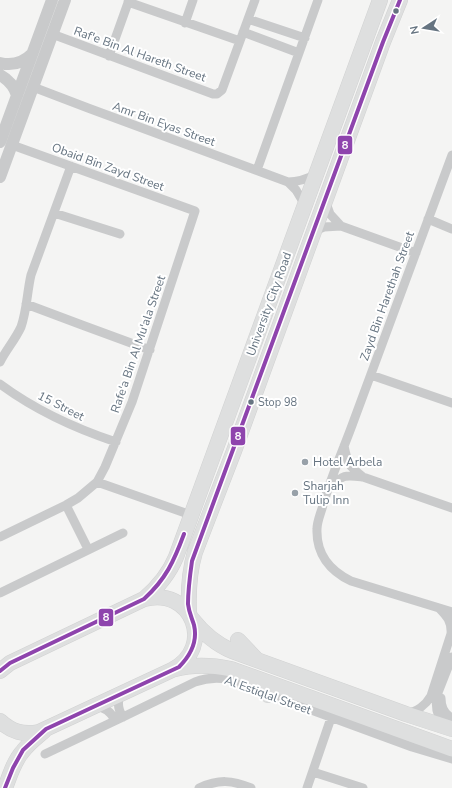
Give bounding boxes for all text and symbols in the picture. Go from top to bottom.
unlabelled marker [391,6,401,16]
north arrow [404,8,444,48]
street label: Raf'e Bin Al Hareth Street [72,23,209,86]
text: N [407,24,423,36]
street label: Amr Bin Eyas Street [110,98,218,150]
line badge: 8 [337,135,353,155]
text: 8 [342,138,349,153]
street label: Obaid Bin Zayd Street [50,139,167,195]
street label: Zayd Bin Harethah Street [356,228,418,363]
street label: University City Road [243,250,295,358]
street label: Rafe'a Bin Al Mu'ala Street [107,272,169,415]
street label: 15 Street [35,387,88,425]
place label: Stop 98 [258,395,297,410]
marker: Stop 98 [246,397,256,407]
line badge: 8 [230,426,246,446]
text: 8 [235,429,242,444]
place label: Hotel Arbela [313,454,382,470]
marker: Hotel Arbela [300,457,310,467]
place label: Sharjah Tulip Inn [303,478,349,508]
marker: Sharjah Tulip Inn [290,488,300,498]
line badge: 8 [98,608,114,627]
text: 8 [103,610,110,625]
street label: Al Estiqlal Street [222,672,314,718]

